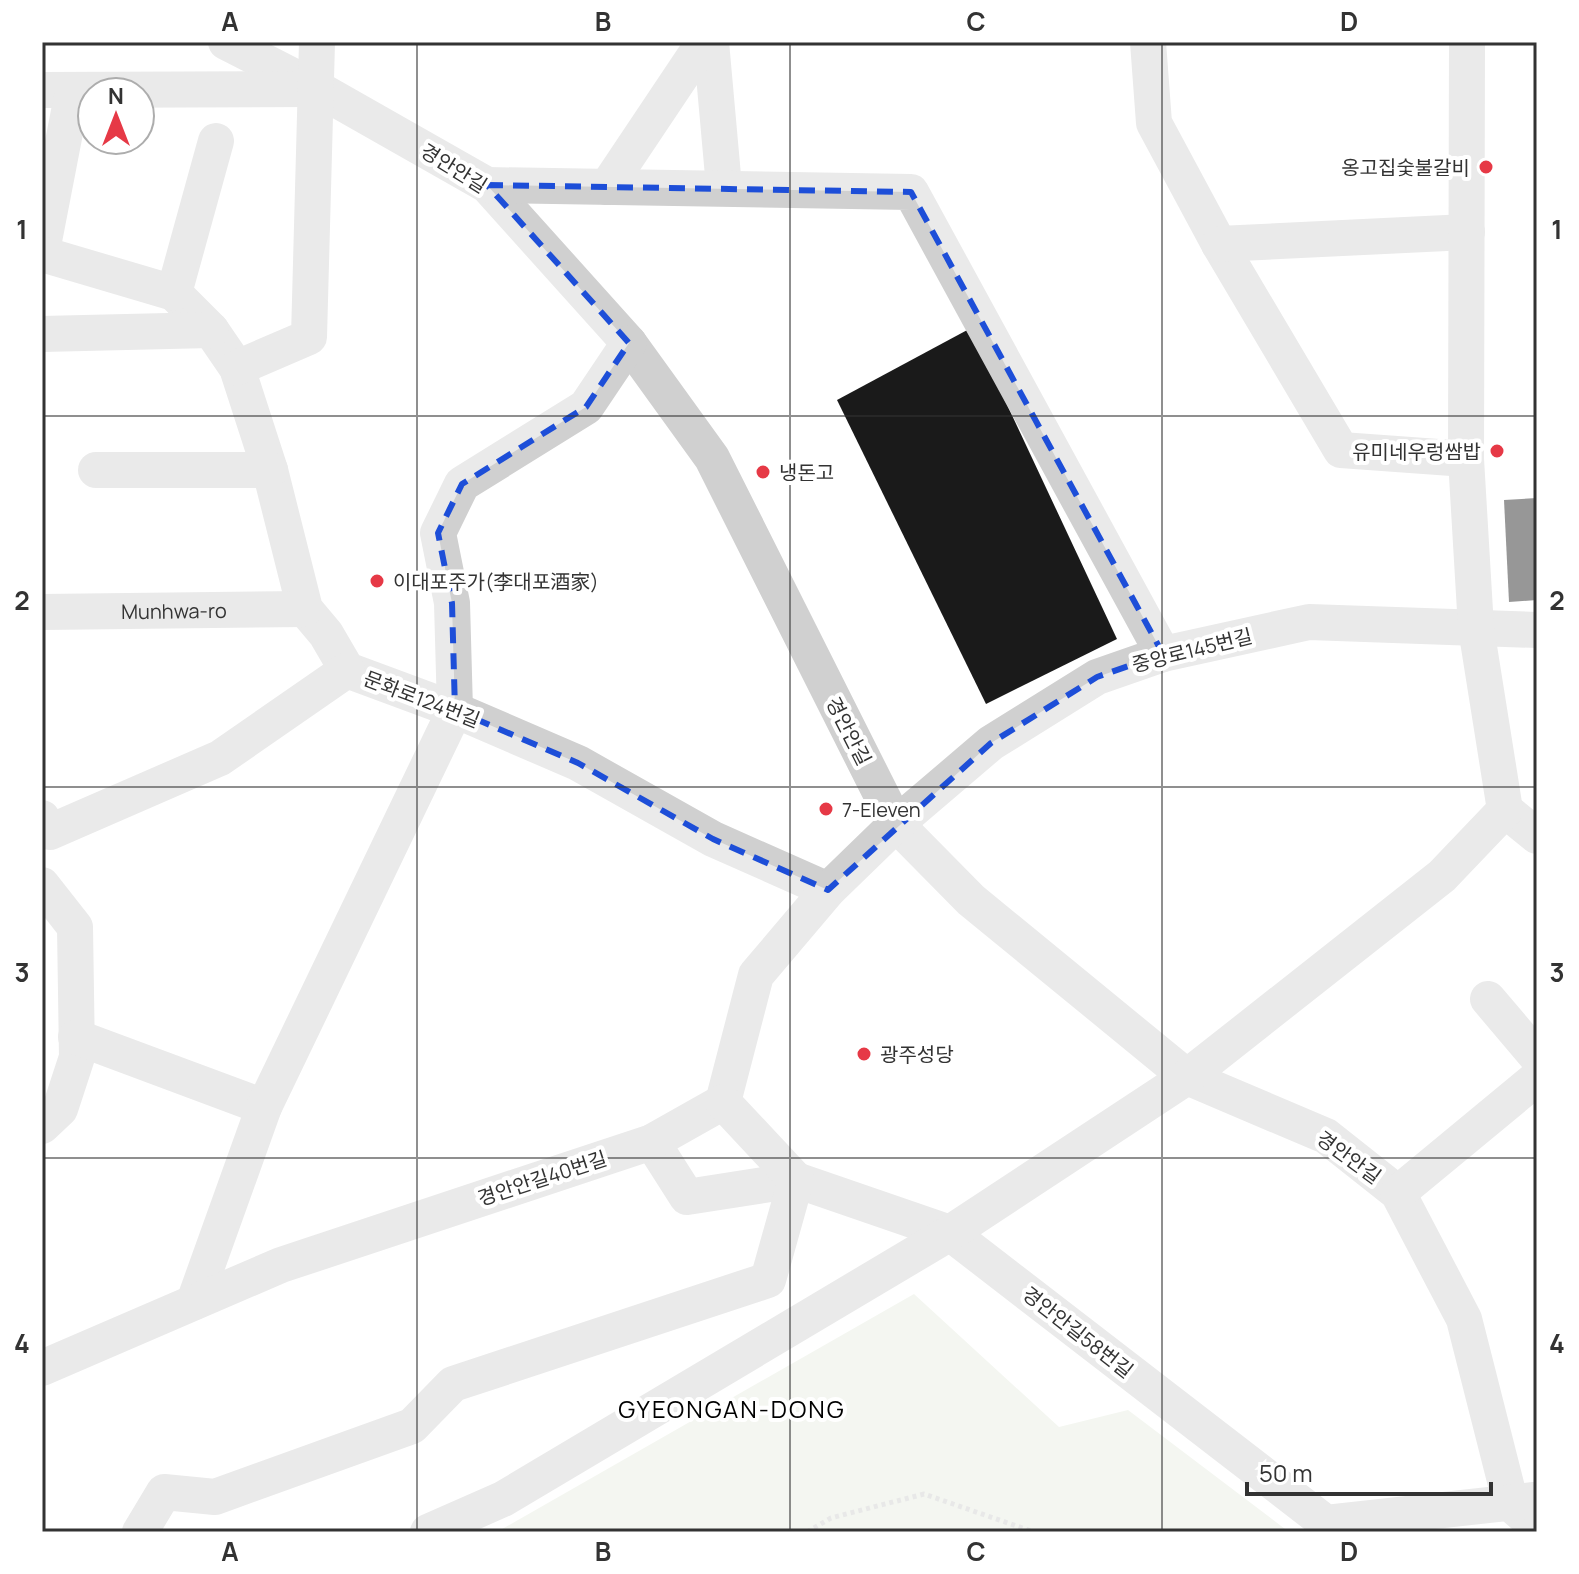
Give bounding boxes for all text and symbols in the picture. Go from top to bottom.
text: A [221,3,239,39]
text: B [595,3,611,39]
text: C [966,3,986,39]
text: D [1340,3,1358,39]
north arrow [76,76,156,156]
text: N [108,81,124,111]
street label: 경안안길 [416,137,492,199]
place label: 옹고집숯불갈비 [1341,154,1470,181]
marker: 옹고집숯불갈비 [1477,158,1495,176]
text: 1 [16,211,28,247]
text: 1 [1551,211,1563,247]
place label: 유미네우렁쌈밥 [1352,438,1481,465]
marker: 유미네우렁쌈밥 [1488,442,1506,460]
place label: 냉돈고 [779,459,834,486]
marker: 냉돈고 [754,463,772,481]
place label: 이대포주가(李대포酒家) [393,568,599,595]
marker: 이대포주가(李대포酒家) [368,572,386,590]
text: 2 [14,582,30,618]
text: 2 [1549,582,1565,618]
street label: Munhwa-ro [121,596,227,625]
street label: 중앙로145번길 [1129,622,1255,678]
street label: 문화로124번길 [360,664,484,734]
street label: 경안안길 [820,692,878,770]
place label: 7-Eleven [842,796,921,823]
marker: 7-Eleven [817,800,835,818]
text: 3 [14,954,30,990]
text: 3 [1549,954,1565,990]
place label: 광주성당 [880,1041,954,1068]
marker: 광주성당 [855,1045,873,1063]
street label: 경안안길 [1311,1124,1387,1190]
street label: 경안안길40번길 [474,1144,610,1212]
street label: 경안안길58번길 [1017,1280,1139,1384]
text: 4 [14,1325,30,1361]
text: 4 [1549,1325,1565,1361]
district label: GYEONGAN-DONG [618,1392,846,1425]
scale bar [1247,1446,1491,1496]
text: 50 m [1259,1456,1313,1489]
text: A [221,1533,239,1569]
text: B [595,1533,611,1569]
text: C [966,1533,986,1569]
text: D [1340,1533,1358,1569]

